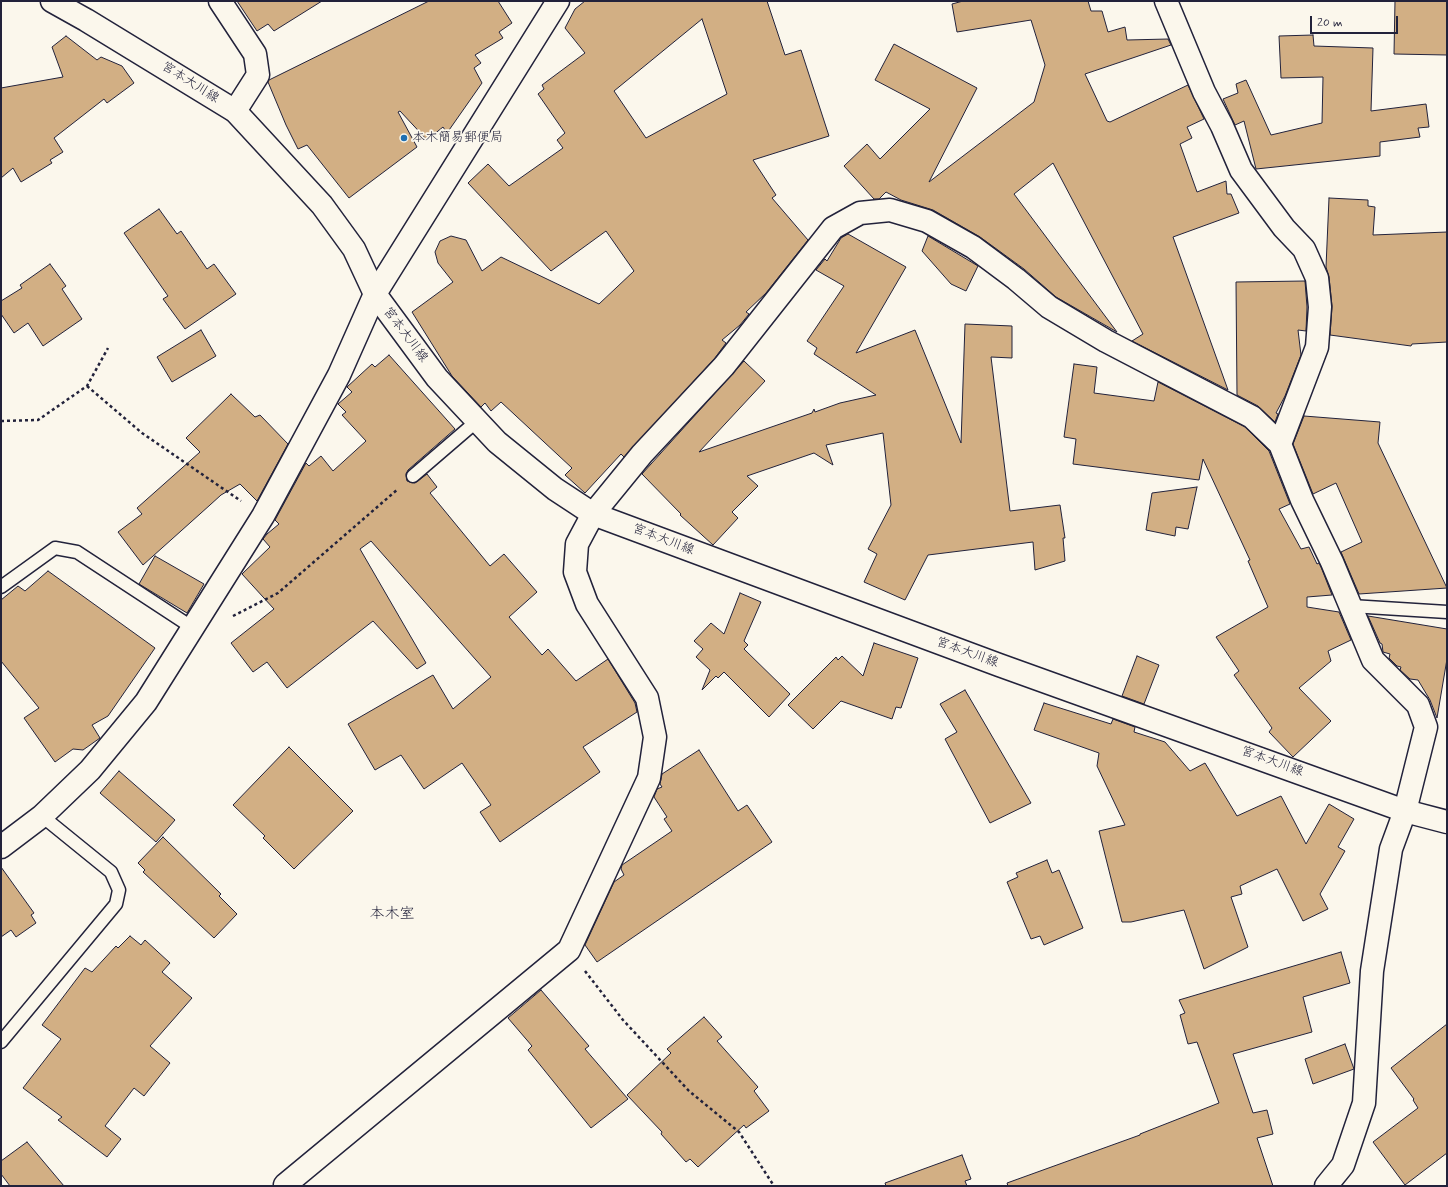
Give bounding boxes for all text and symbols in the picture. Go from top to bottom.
scale bar [1312,8,1400,34]
text: 20 m [1317,15,1343,31]
street label: 宮本大川線 [158,59,222,107]
place label: 本木簡易郵便局 [412,130,503,146]
marker: 本木簡易郵便局 [399,133,409,143]
street label: 宮本大川線 [379,304,431,366]
street label: 宮本大川線 [630,521,696,559]
street label: 宮本大川線 [934,635,1000,671]
street label: 宮本大川線 [1239,744,1305,780]
district label: 本木室 [370,906,414,924]

